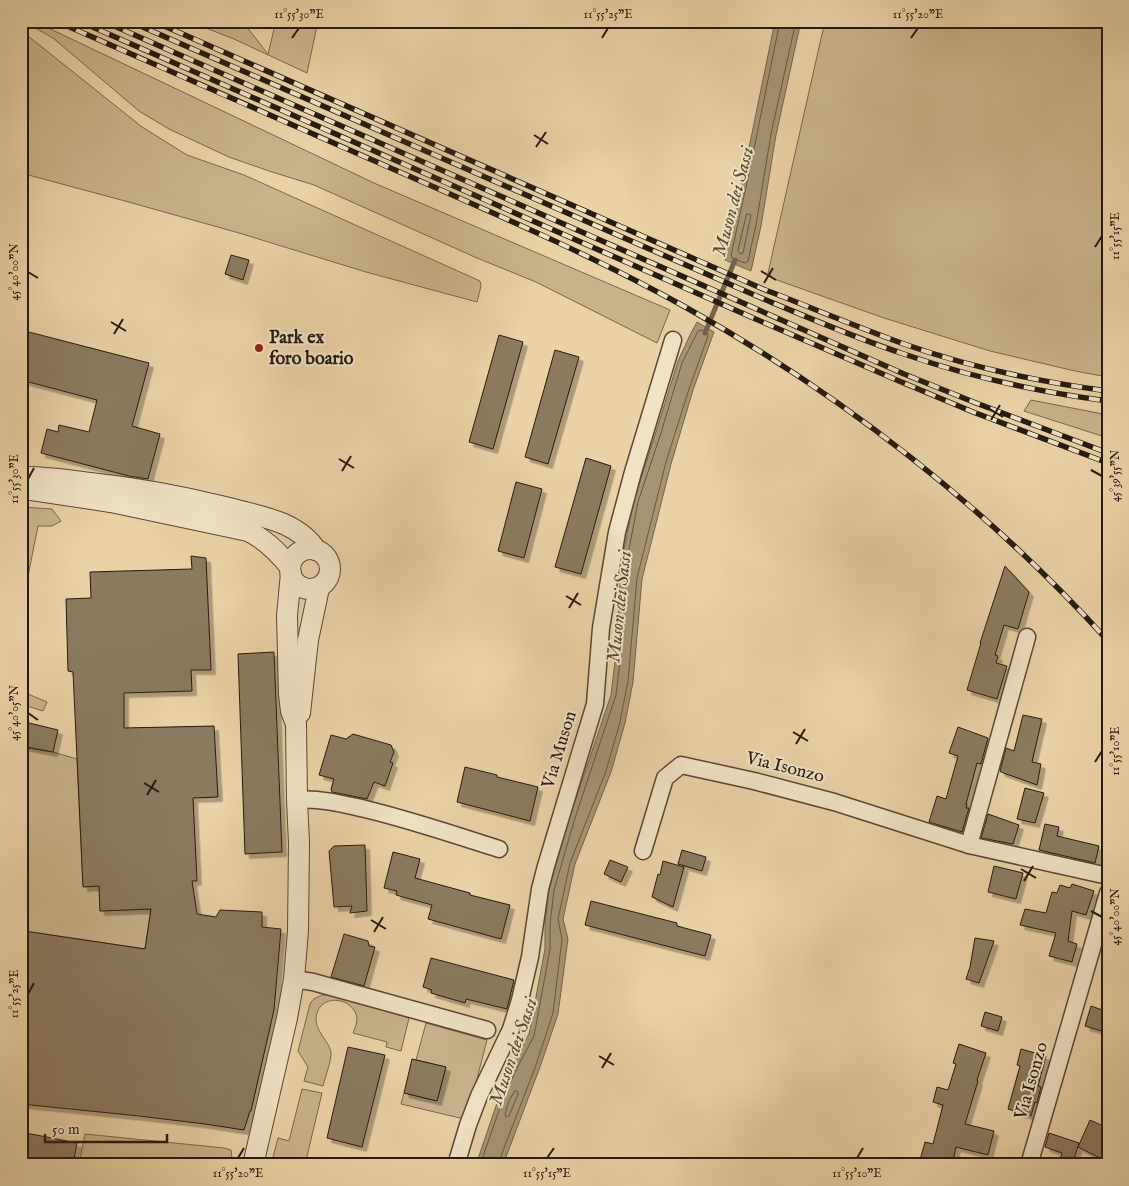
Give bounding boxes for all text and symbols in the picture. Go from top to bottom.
text: 11°55'30"E [274,7,324,22]
text: 11°55'25"E [584,7,632,22]
text: 11°55'20"E [893,7,943,22]
water label: Muson dei Sassi [708,143,761,259]
text: 11°55'15"E [1108,212,1123,260]
text: 45°40'00"N [7,243,22,301]
place label: Park ex foro boario [269,327,354,371]
marker: Park ex foro boario [253,342,265,354]
text: 45°39'55"N [1108,449,1123,502]
text: 11°55'30"E [7,454,22,504]
water label: Muson dei Sassi [602,548,638,664]
text: 45°40'05"N [7,685,22,741]
street label: Via Muson [537,708,583,793]
text: 11°55'10"E [1108,726,1123,776]
street label: Via Isonzo [743,747,827,789]
text: 45°40'00"N [1108,888,1123,946]
text: 11°55'25"E [7,970,22,1018]
water label: Muson dei Sassi [484,994,544,1109]
street label: Via Isonzo [1010,1039,1054,1123]
scale bar [45,1111,168,1143]
text: 50 m [52,1120,80,1139]
text: 11°55'20"E [213,1166,263,1181]
text: 11°55'15"E [523,1166,571,1181]
text: 11°55'10"E [832,1166,882,1181]

